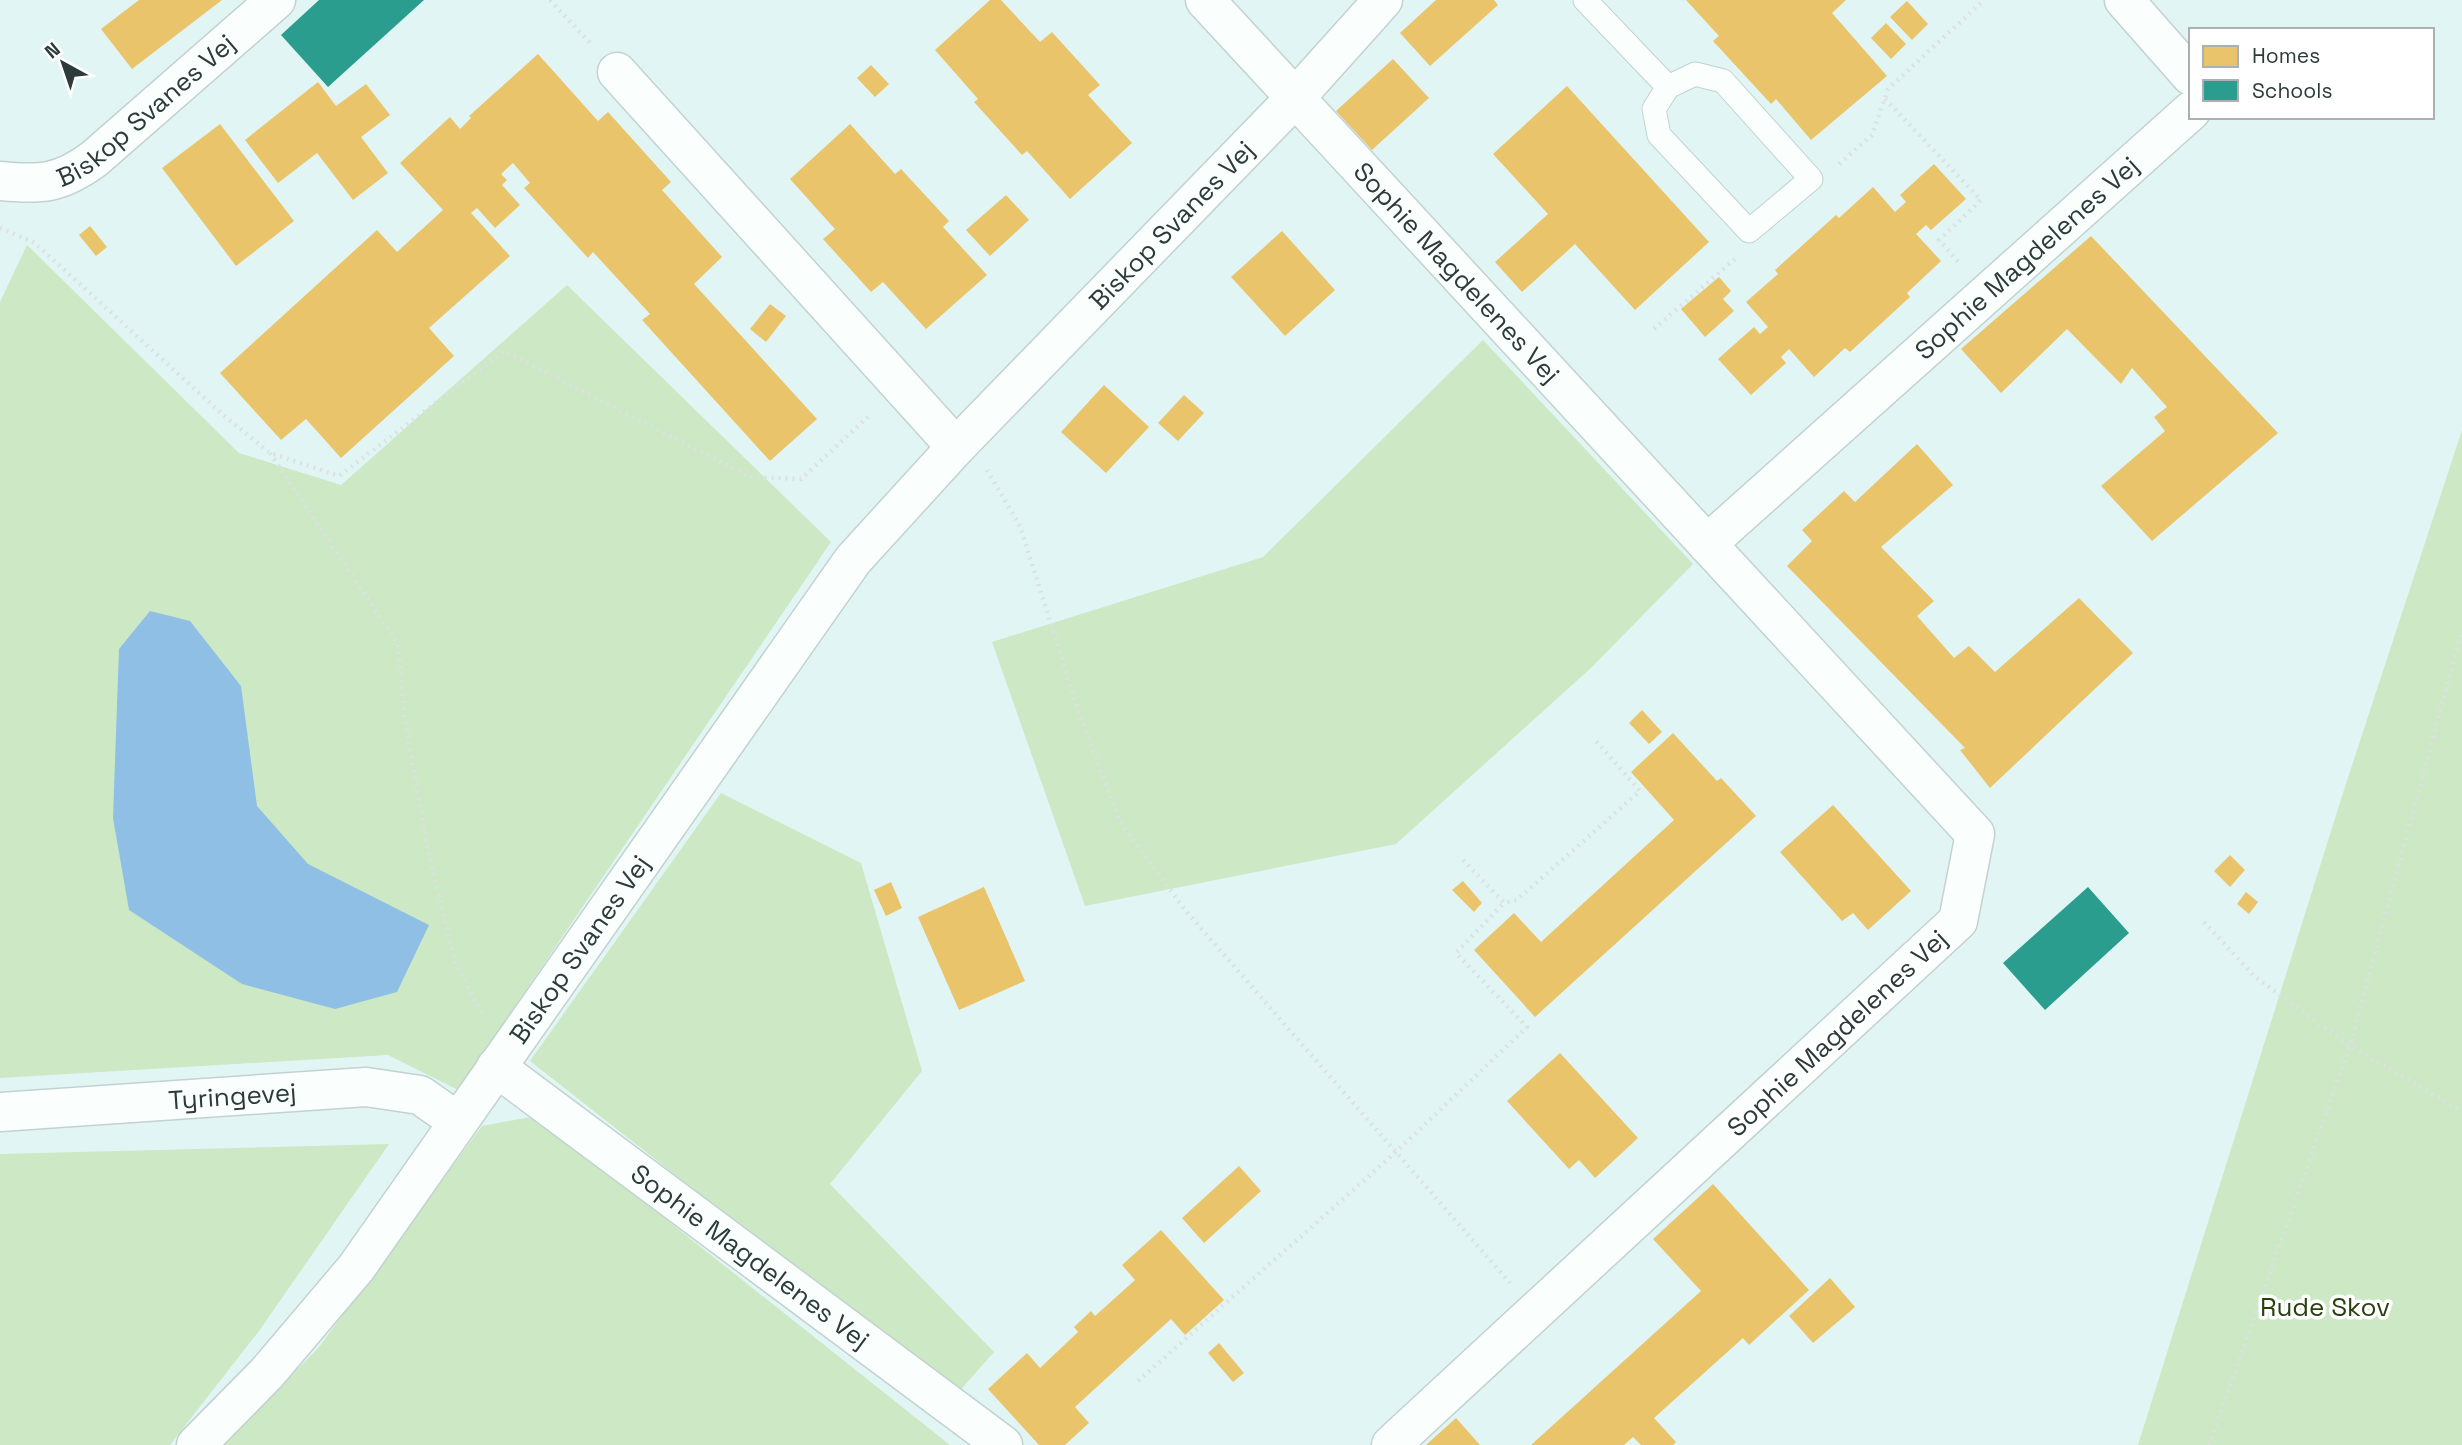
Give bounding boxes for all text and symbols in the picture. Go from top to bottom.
street label: Biskop Svanes Vej [51,27,242,195]
north arrow [28,28,98,98]
legend [2189,28,2434,119]
text: N [39,37,65,64]
text: Homes [2252,42,2320,69]
text: Schools [2252,77,2332,104]
street label: Biskop Svanes Vej [1082,133,1261,317]
street label: Sophie Magdelenes Vej [1908,149,2146,367]
street label: Sophie Magdelenes Vej [1346,155,1567,390]
street label: Biskop Svanes Vej [502,848,658,1050]
street label: Sophie Magdelenes Vej [1720,922,1954,1144]
street label: Tyringevej [167,1075,298,1117]
street label: Sophie Magdelenes Vej [624,1156,876,1357]
park label: Rude Skov [2260,1290,2390,1324]

